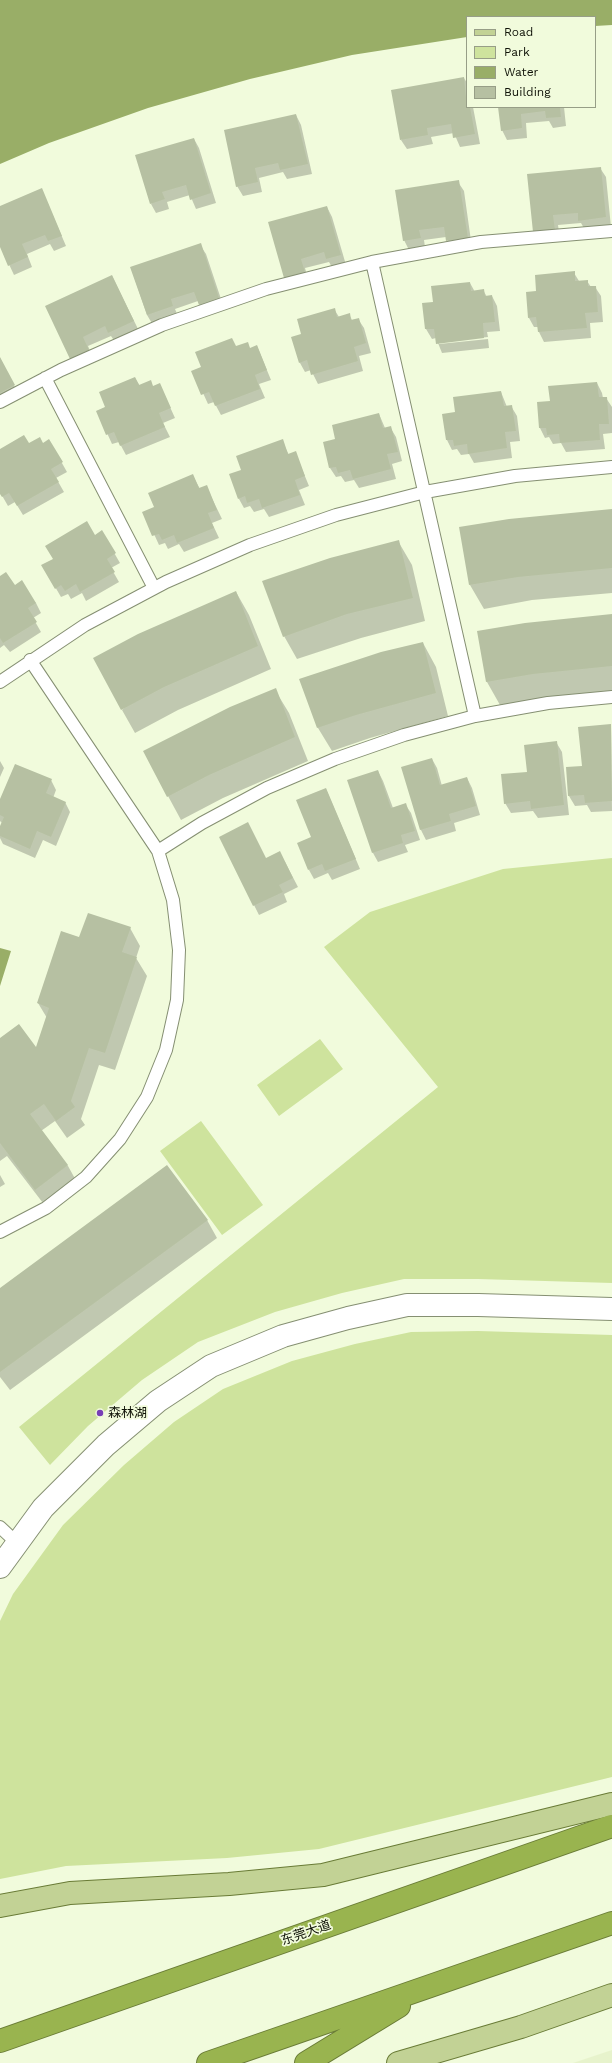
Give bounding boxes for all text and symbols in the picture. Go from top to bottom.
legend [466,16,596,108]
text: Road [504,25,533,39]
text: Park [504,45,530,59]
text: Water [504,65,538,79]
text: Building [504,85,551,99]
place label: 森林湖 [108,1405,147,1421]
marker: 森林湖 [95,1408,105,1418]
street label: 东莞大道 [279,1917,333,1949]

